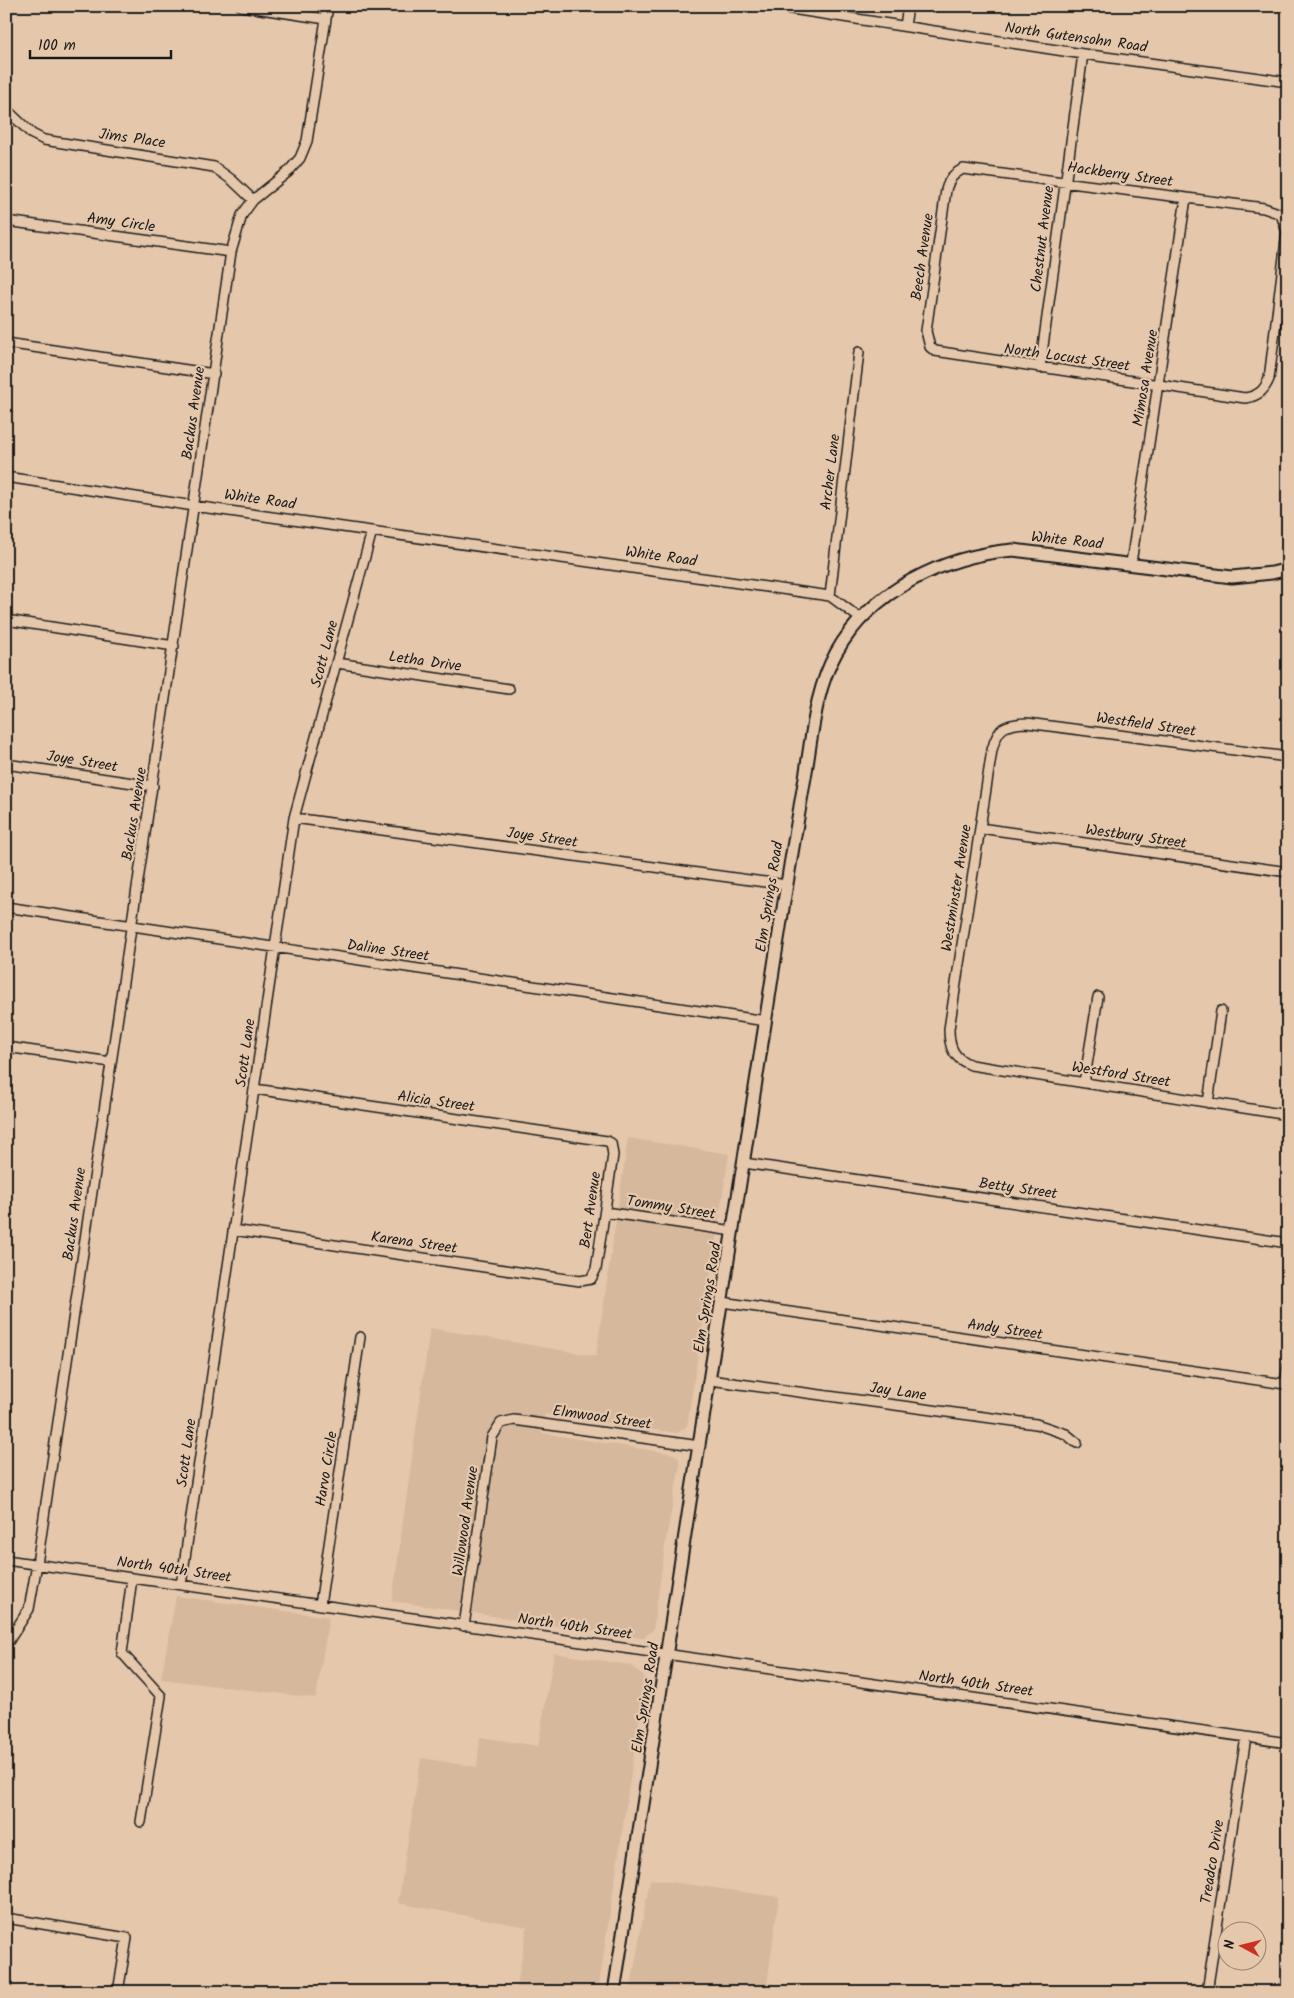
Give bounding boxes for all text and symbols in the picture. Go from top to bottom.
street label: North Gutensohn Road [1003,16,1149,60]
scale bar [30,28,171,60]
text: 100 m [38,34,76,58]
street label: Jims Place [97,122,167,156]
street label: Hackberry Street [1066,156,1175,194]
street label: Chestnut Avenue [1025,184,1061,294]
street label: Amy Circle [85,206,157,240]
street label: Beech Avenue [905,212,941,302]
street label: Mimosa Avenue [1127,328,1166,428]
street label: North Locust Street [1002,337,1132,379]
street label: Backus Avenue [176,365,212,461]
street label: Archer Lane [814,432,848,511]
street label: White Road [223,483,298,517]
street label: White Road [1030,525,1105,557]
street label: White Road [624,540,699,574]
street label: Scott Lane [304,617,346,690]
street label: Letha Drive [387,645,463,679]
street label: Westfield Street [1095,706,1198,744]
street label: Joye Street [45,745,119,779]
street label: Backus Avenue [116,765,154,862]
street label: Westbury Street [1084,818,1188,856]
street label: Joye Street [505,821,579,855]
street label: Westminster Avenue [935,823,979,953]
street label: Elm Springs Road [749,839,791,954]
street label: Daline Street [345,933,431,969]
street label: Scott Lane [229,1017,263,1089]
street label: Westford Street [1070,1055,1172,1095]
street label: Alicia Street [396,1085,476,1119]
street label: Backus Avenue [57,1166,93,1262]
street label: Bert Avenue [574,1170,608,1250]
street label: Betty Street [977,1172,1059,1206]
street label: Tommy Street [625,1189,717,1227]
street label: Karena Street [369,1225,459,1261]
street label: Elm Springs Road [687,1240,729,1355]
street label: Andy Street [966,1313,1044,1347]
street label: Jay Lane [868,1376,928,1408]
street label: Elmwood Street [551,1399,653,1437]
street label: Scott Lane [170,1417,204,1489]
street label: Harvo Circle [309,1429,345,1508]
street label: Willowood Avenue [446,1464,486,1578]
street label: North 40th Street [115,1550,233,1590]
street label: North 40th Street [516,1607,634,1647]
street label: Elm Springs Road [625,1640,667,1755]
street label: North 40th Street [917,1664,1035,1704]
street label: Treadco Drive [1194,1818,1232,1906]
north arrow [1216,1920,1266,1970]
text: N [1219,1939,1242,1950]

